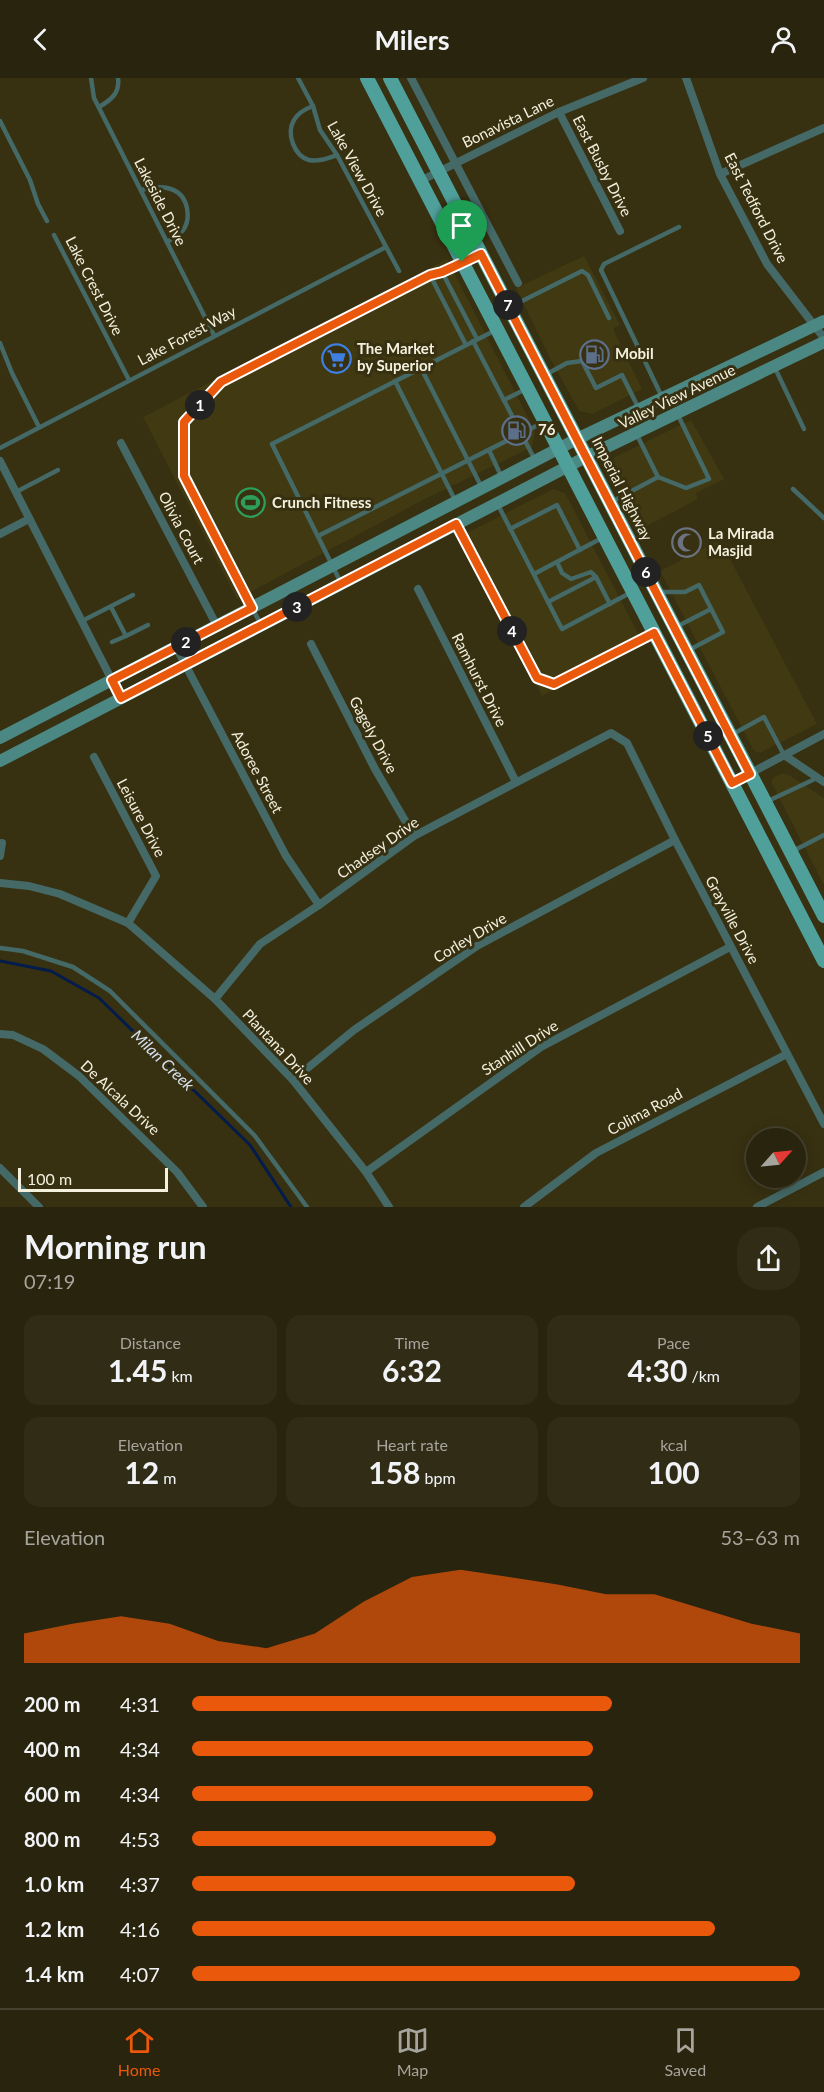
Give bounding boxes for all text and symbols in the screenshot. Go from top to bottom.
icon: back [24,23,57,56]
text: Milers [374,23,450,56]
icon: person [767,23,800,56]
street label: Bonavista Lane [459,91,556,151]
street label: East Busby Drive [570,112,636,219]
street label: Lake View Drive [324,118,392,219]
street label: East Tedford Drive [721,149,792,266]
street label: Lakeside Drive [131,155,191,249]
pin [436,200,487,262]
icon: arrive [445,209,478,242]
street label: Lake Crest Drive [62,233,128,338]
pin: 7 [493,290,523,320]
text: 7 [503,295,513,314]
street label: Lake Forest Way [134,302,239,369]
fuel station icon: Mobil [578,338,610,370]
place label: The Market by Superior [357,339,435,374]
supermarket icon: The Market by Superior [320,342,352,374]
place label: Mobil [615,344,654,362]
street label: Valley View Avenue [615,360,738,432]
pin: 1 [185,390,215,420]
text: 1 [195,395,205,414]
fuel station icon: 76 [501,414,533,446]
place label: 76 [538,420,556,438]
street label: Imperial Highway [589,433,657,544]
sports icon: Crunch Fitness [235,487,267,519]
street label: Olivia Court [155,488,209,567]
place label: Crunch Fitness [272,493,372,511]
place label: La Mirada Masjid [708,524,774,559]
mosque icon: La Mirada Masjid [671,527,703,559]
pin: 6 [631,557,661,587]
text: 6 [641,562,651,581]
pin: 3 [282,592,312,622]
text: 3 [292,597,302,616]
pin: 4 [497,616,527,646]
text: 4 [507,621,517,640]
pin: 2 [171,627,201,657]
street label: Ramhurst Drive [449,630,511,729]
text: 2 [181,632,191,651]
street label: Gagely Drive [346,693,402,776]
pin: 5 [693,721,723,751]
text: 5 [703,726,713,745]
street label: Adoree Street [229,727,288,817]
street label: Leisure Drive [114,775,170,860]
street label: Chadsey Drive [333,812,422,882]
street label: Grayville Drive [702,872,764,967]
street label: Corley Drive [430,908,509,966]
street label: Plantana Drive [239,1005,318,1088]
street label: Stanhill Drive [478,1016,561,1079]
water label: Milan Creek [128,1025,199,1094]
street label: De Alcala Drive [77,1056,164,1138]
street label: Colima Road [604,1084,685,1138]
north arrow [746,1128,806,1188]
map controls [746,1128,806,1188]
scale bar [18,1165,168,1192]
text: 100 m [27,1169,72,1188]
text: Morning run [24,1226,207,1266]
button: share [737,1227,800,1290]
text: 07:19 [24,1269,75,1293]
text: Distance [120,1333,181,1352]
text: Time [395,1333,429,1352]
text: Pace [657,1333,690,1352]
text: 1.45 [108,1352,167,1388]
text: 6:32 [382,1352,442,1388]
text: 4:30 [627,1352,687,1388]
text: km [167,1366,193,1385]
text: /km [687,1366,720,1385]
text: Elevation [118,1435,183,1454]
text: Heart rate [376,1435,448,1454]
text: kcal [660,1435,687,1454]
text: 12 [124,1454,159,1490]
text: 158 [368,1454,421,1490]
text: 100 [648,1454,700,1490]
text: m [159,1468,176,1487]
text: bpm [421,1468,456,1487]
text: Elevation [24,1525,105,1549]
text: 53–63 m [720,1525,800,1549]
text: 200 m [24,1692,80,1716]
text: 4:31 [120,1692,160,1716]
text: 400 m [24,1737,80,1761]
text: 4:34 [120,1737,160,1761]
text: 600 m [24,1782,80,1806]
text: 4:34 [120,1782,160,1806]
text: 800 m [24,1827,80,1851]
text: 4:53 [120,1827,160,1851]
text: 1.0 km [24,1872,84,1896]
text: 4:37 [120,1872,160,1896]
text: 1.2 km [24,1917,84,1941]
text: 4:16 [120,1917,160,1941]
text: 1.4 km [24,1962,84,1986]
text: 4:07 [120,1962,160,1986]
tab: Home [118,2024,160,2079]
tab: Map [396,2024,429,2079]
tab: Saved [664,2024,706,2079]

